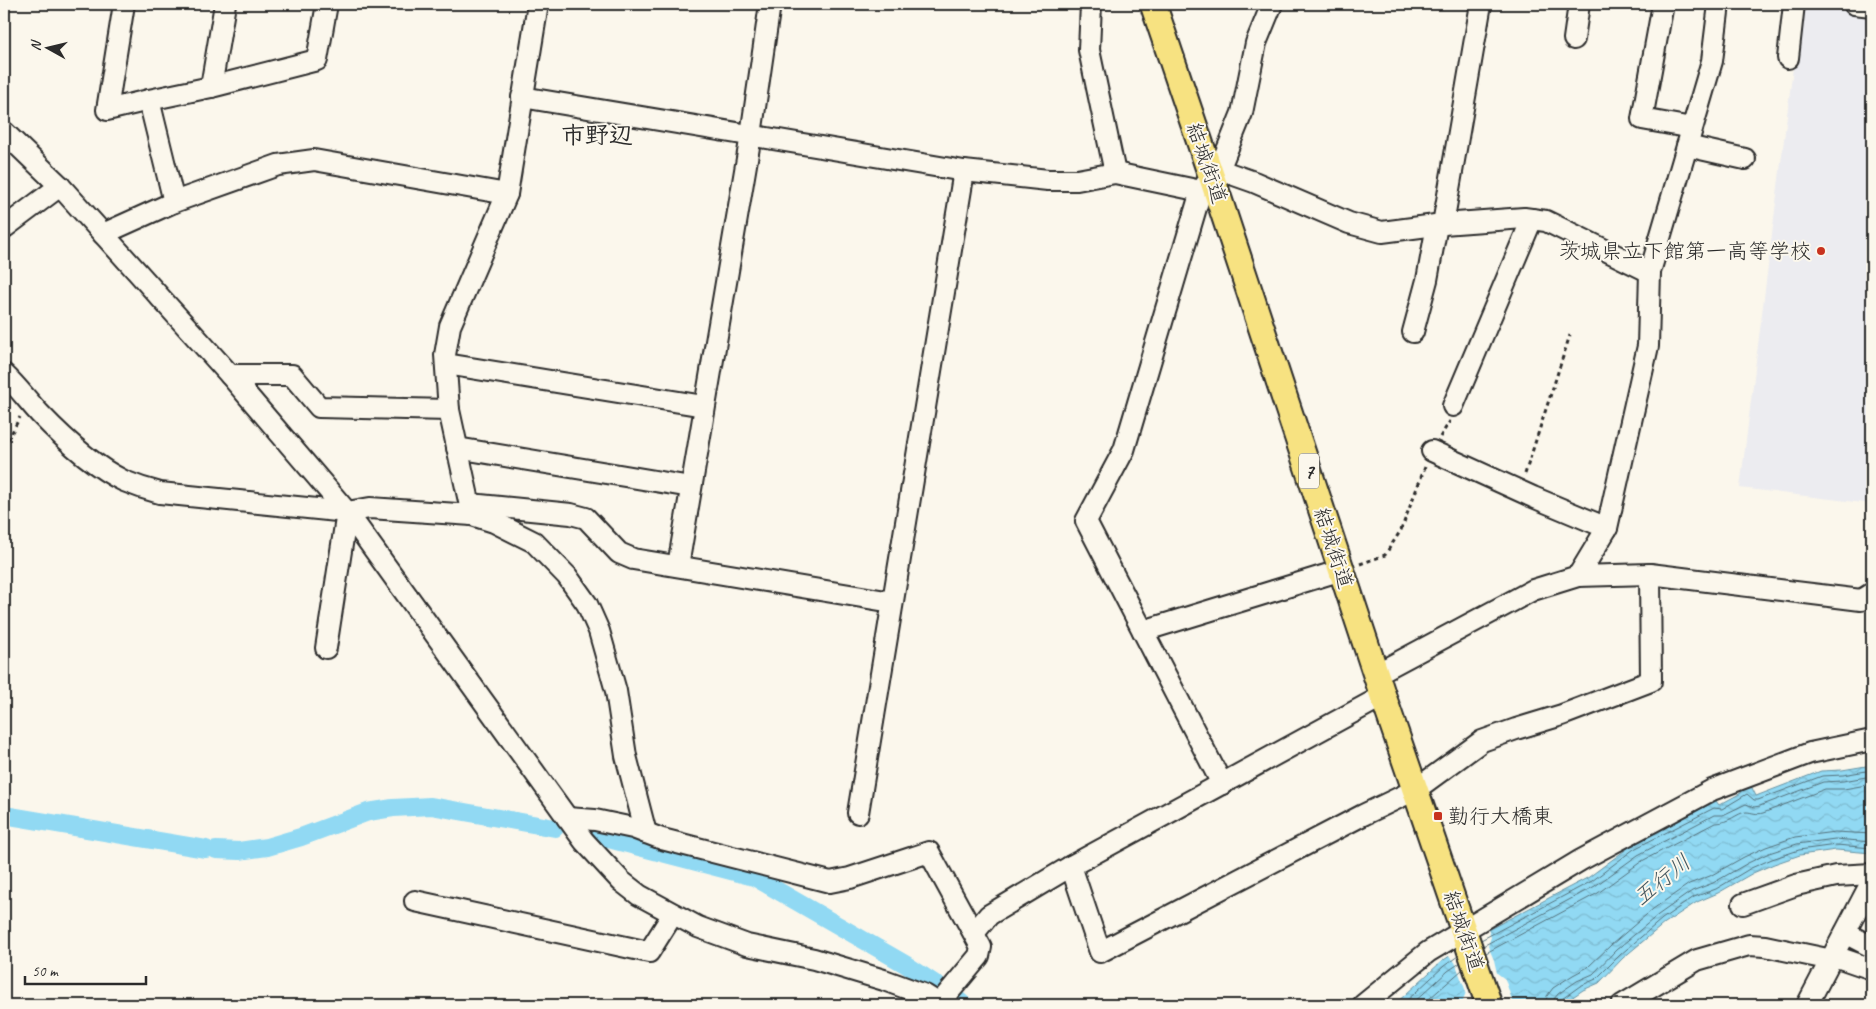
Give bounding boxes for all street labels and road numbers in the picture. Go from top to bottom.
street label: 結城街道 [1181,119,1233,207]
road number: 7 [1299,454,1319,488]
street label: 結城街道 [1309,504,1359,592]
street label: 結城街道 [1438,887,1490,975]

